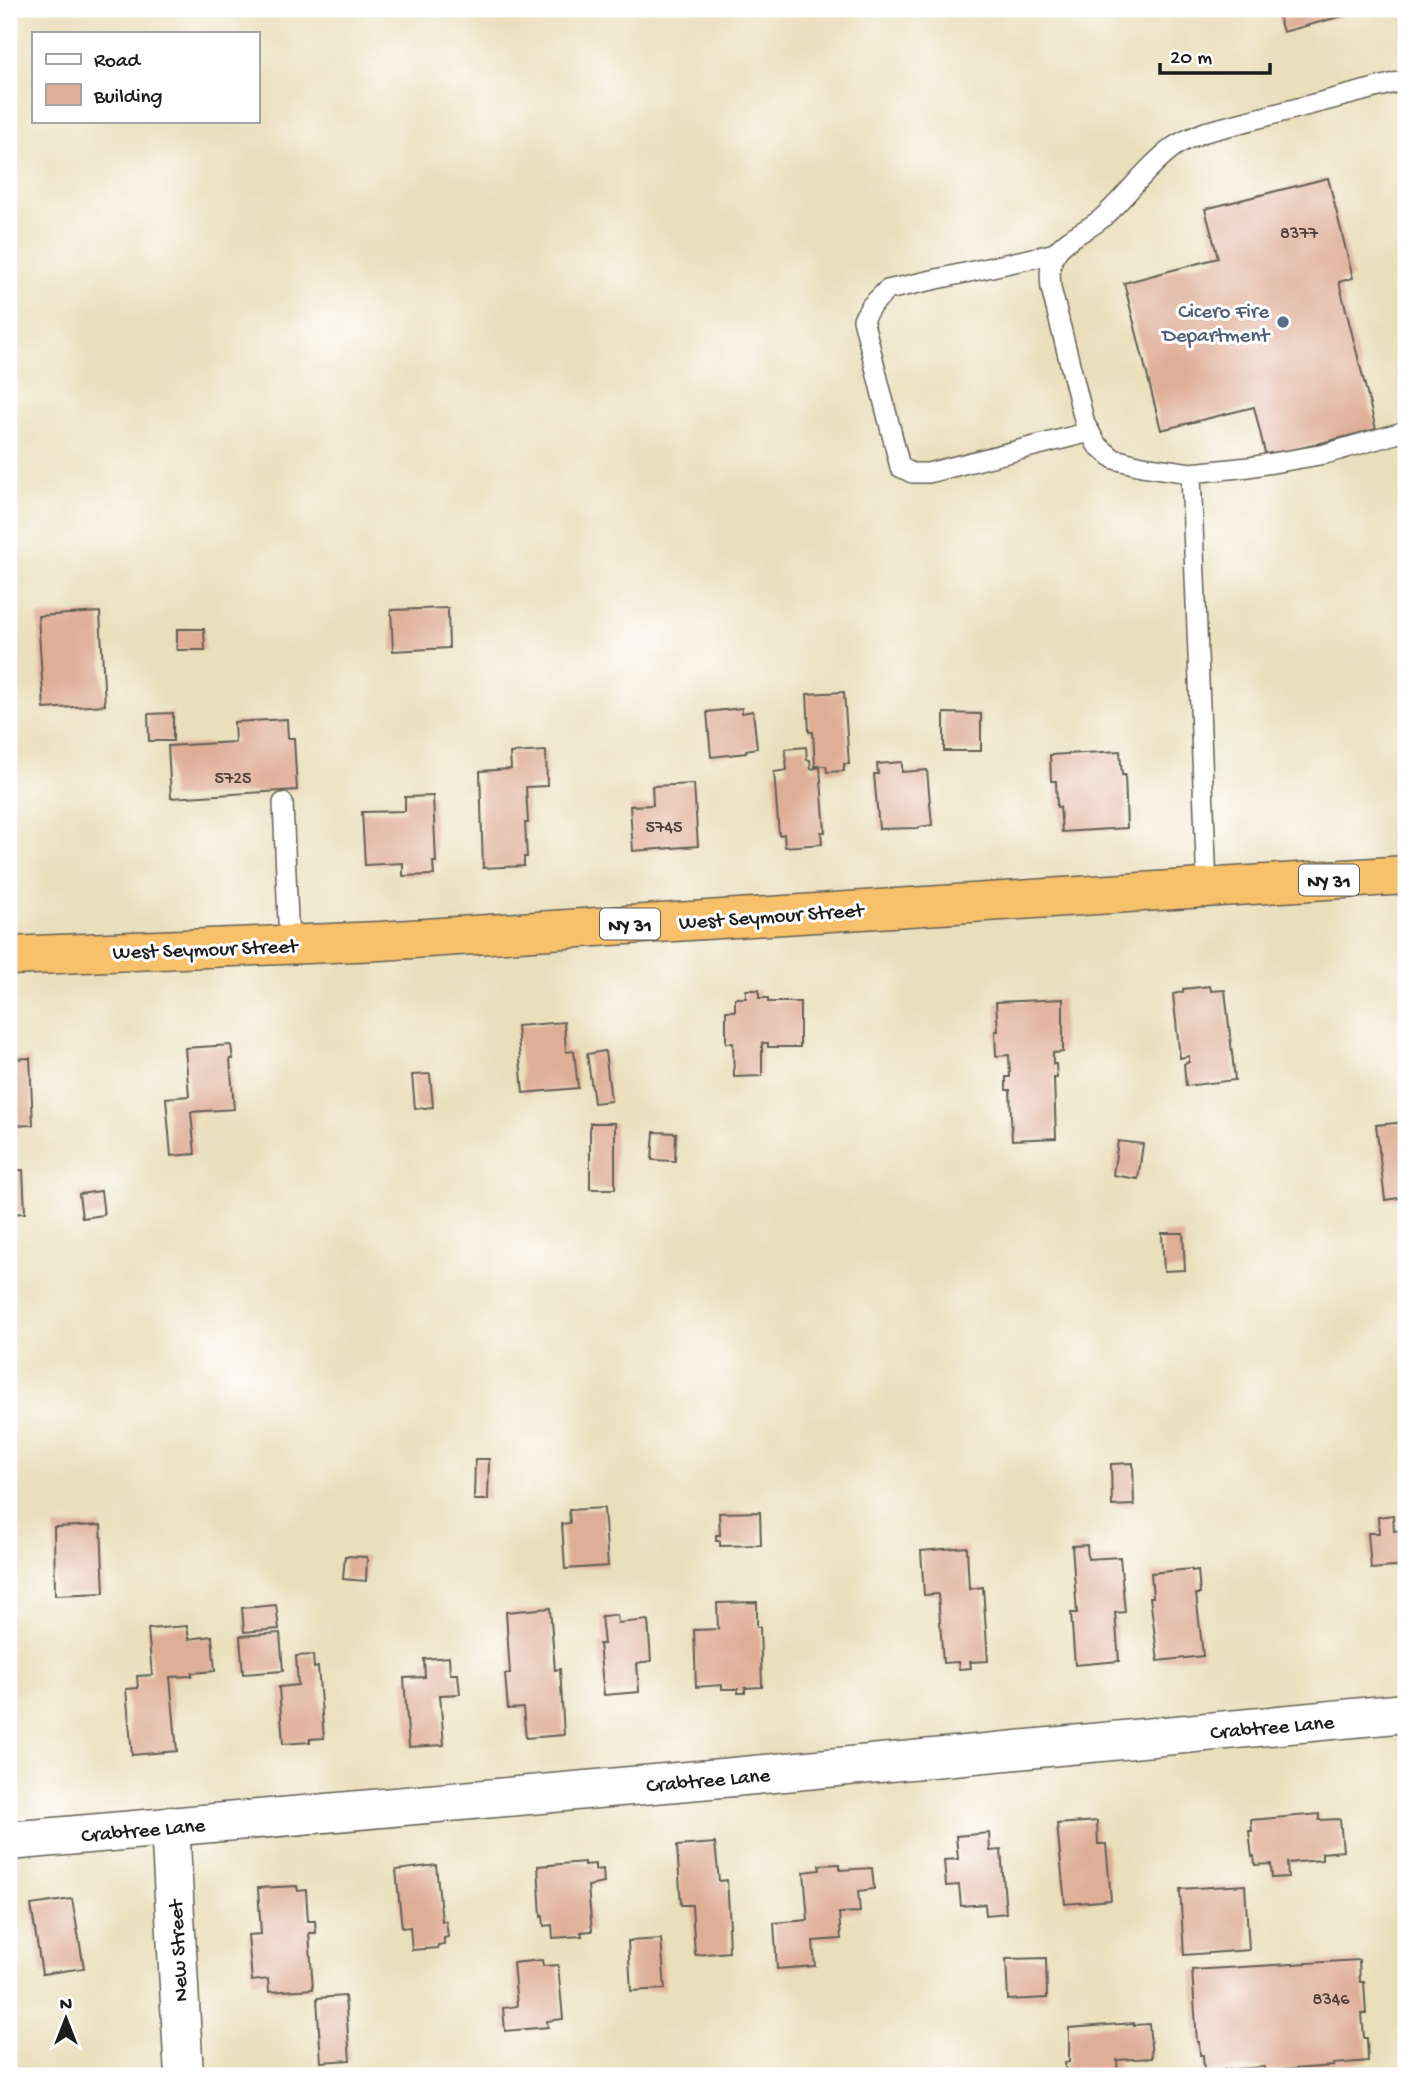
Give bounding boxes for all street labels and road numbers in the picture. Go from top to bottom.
road number: NY 31 [1299,864,1359,895]
street label: West Seymour Street [678,899,867,937]
road number: NY 31 [600,908,660,940]
street label: West Seymour Street [112,936,300,967]
street label: Crabtree Lane [1209,1712,1336,1747]
street label: Crabtree Lane [645,1765,772,1800]
street label: Crabtree Lane [80,1815,207,1850]
street label: New Street [165,1897,196,2002]

